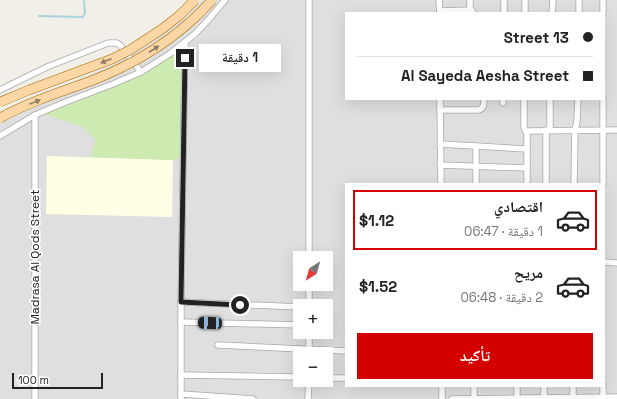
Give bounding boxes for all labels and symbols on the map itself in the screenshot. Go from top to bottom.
callout: 1 دقيقة [199,44,281,72]
one-way arrow [148,46,160,53]
route end [176,49,194,67]
one-way arrow [99,59,111,65]
one-way arrow [30,98,42,104]
street label: Madrasa Al Qods Street [27,190,43,324]
north arrow [293,251,333,291]
route start [231,296,249,314]
car [198,317,222,329]
scale bar [12,371,103,390]

